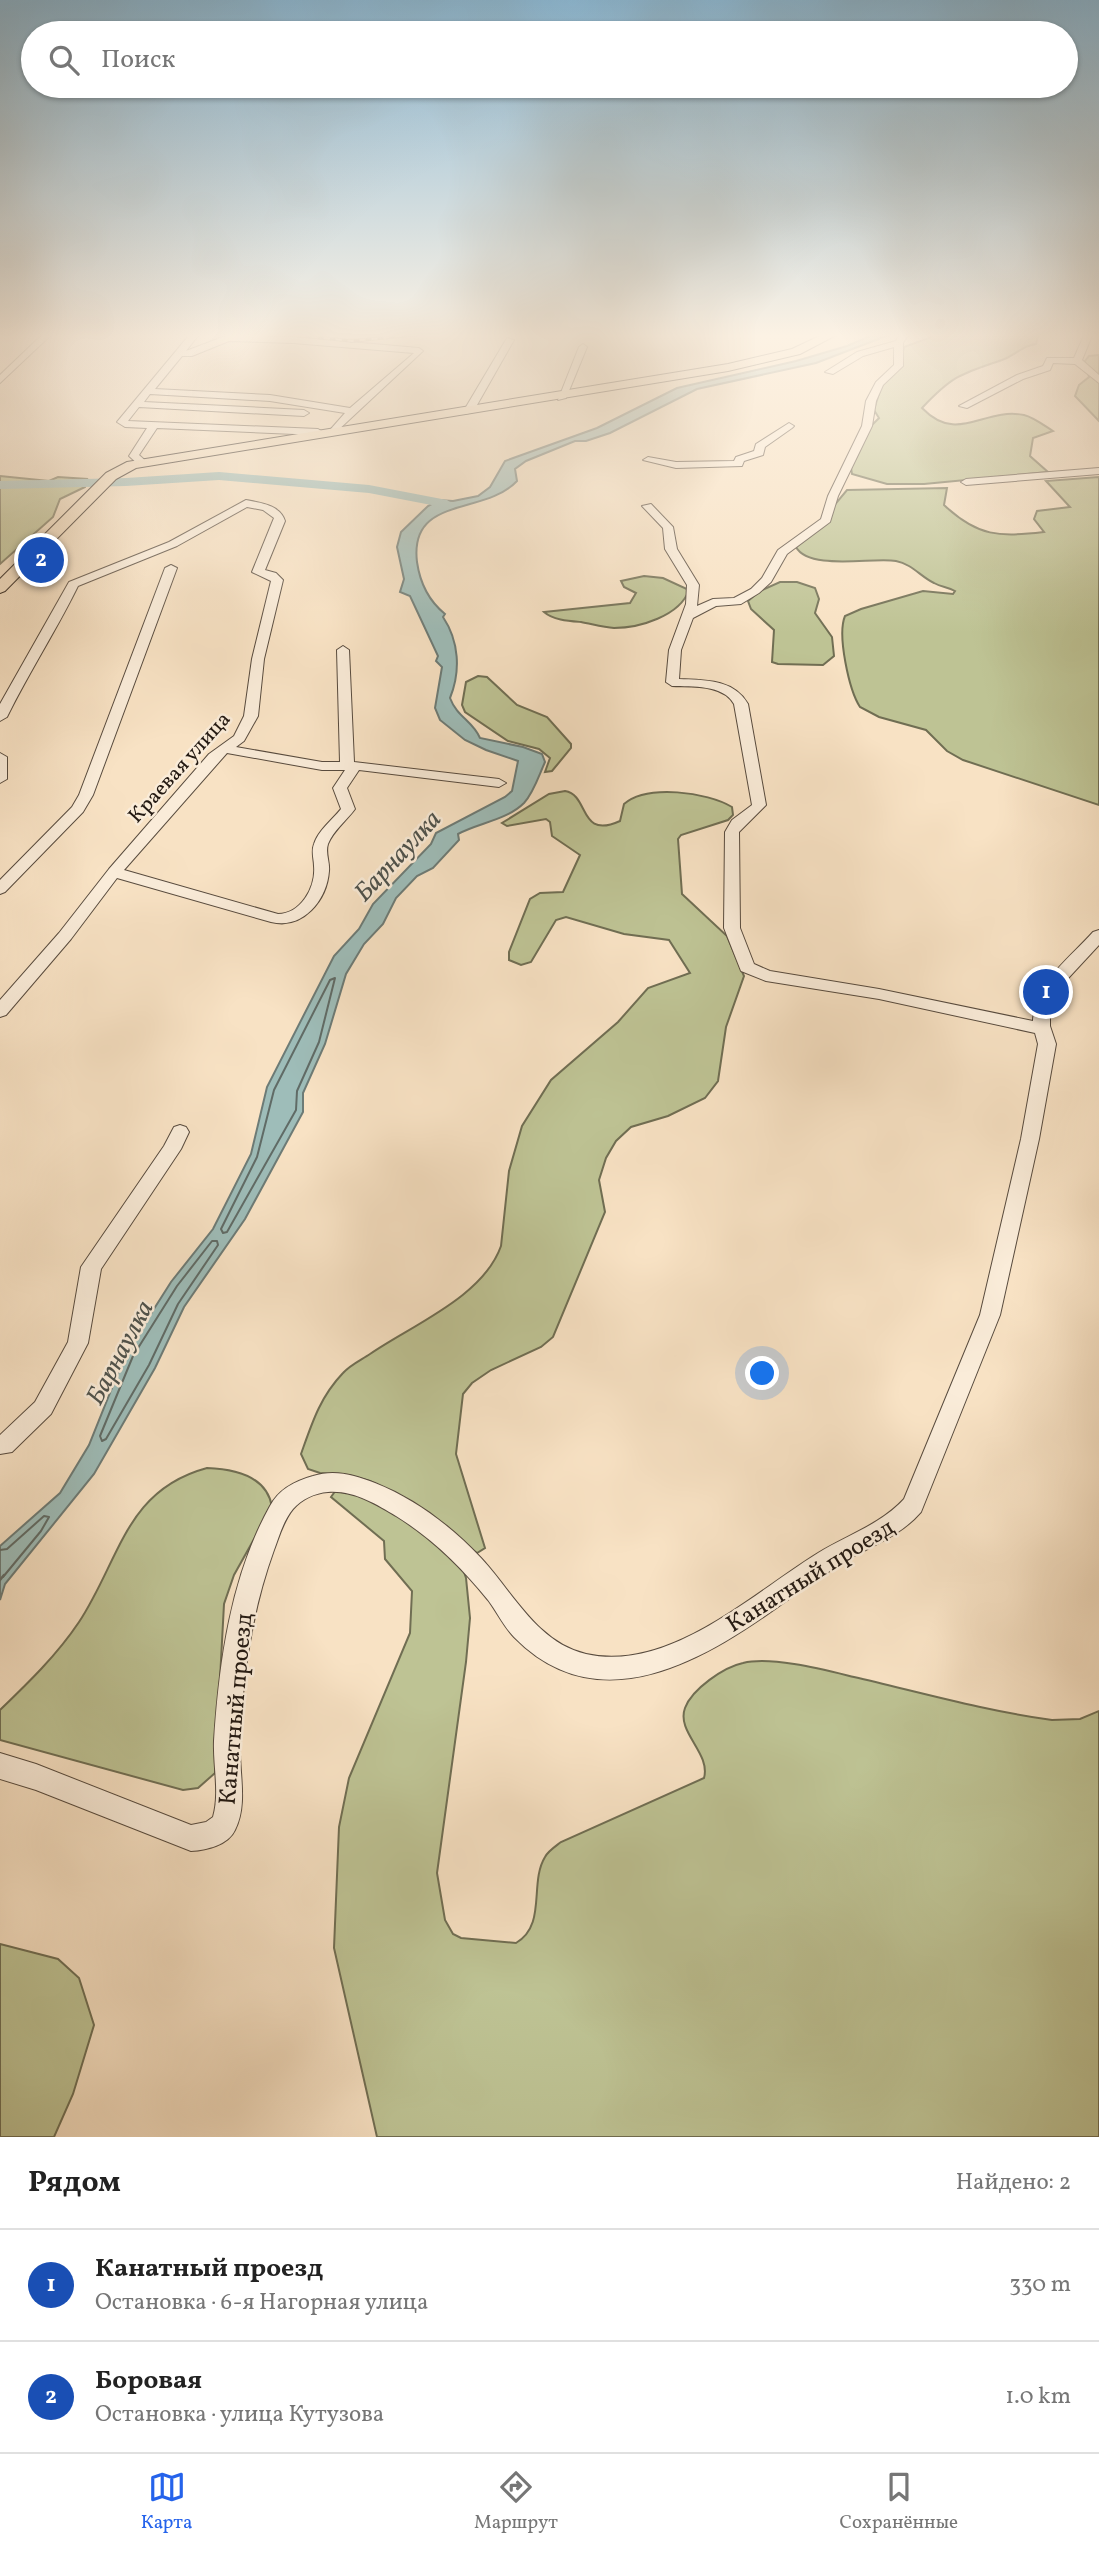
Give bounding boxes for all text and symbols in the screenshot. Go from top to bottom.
search box [21,21,1078,98]
icon: search [45,41,83,79]
text: Поиск [101,42,175,78]
pin: 2 [18,534,64,586]
street label: Краевая улица [122,706,238,830]
water label: Барнаулка [347,803,450,910]
pin: 1 [1023,966,1069,1018]
water label: Барнаулка [78,1294,163,1411]
your location [745,1356,779,1390]
street label: Канатный проезд [720,1511,902,1642]
street label: Канатный проезд [212,1611,262,1807]
text: Рядом [28,2162,121,2204]
text: Найдено: 2 [956,2167,1071,2199]
text: Канатный проезд [95,2251,323,2287]
text: 1 [46,2269,56,2301]
text: 330 m [1009,2269,1071,2301]
text: Остановка · 6-я Нагорная улица [95,2287,428,2319]
text: Боровая [95,2363,202,2399]
text: 2 [45,2381,57,2413]
text: 1.0 km [1005,2381,1071,2413]
text: Остановка · улица Кутузова [95,2399,384,2431]
tab: Карта [141,2468,192,2536]
tab: Маршрут [474,2468,558,2536]
tab: Сохранённые [840,2468,958,2536]

